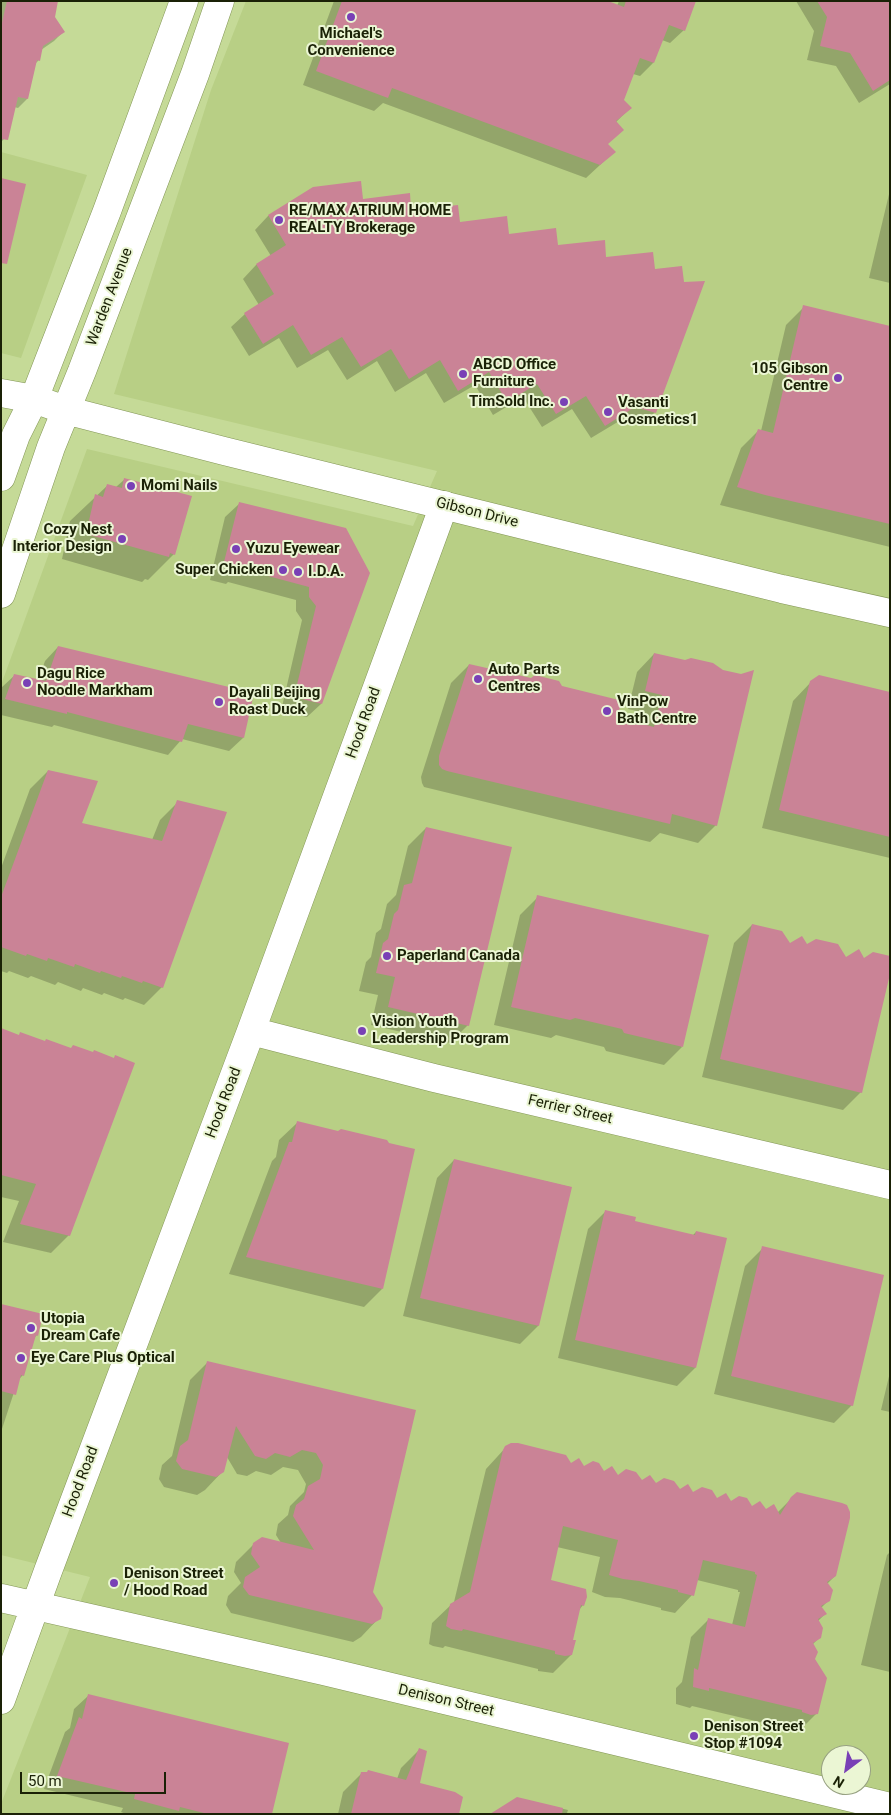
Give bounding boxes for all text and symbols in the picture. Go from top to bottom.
marker: Michael's Convenience [345,11,357,23]
place label: Michael's Convenience [307,25,395,60]
place label: RE/MAX ATRIUM HOME REALTY Brokerage [289,202,451,237]
marker: RE/MAX ATRIUM HOME REALTY Brokerage [273,214,285,226]
street label: Warden Avenue [83,245,137,349]
place label: ABCD Office Furniture [473,356,556,391]
place label: 105 Gibson Centre [751,360,828,395]
marker: ABCD Office Furniture [457,368,469,380]
marker: 105 Gibson Centre [832,372,844,384]
place label: TimSold Inc. [469,393,554,411]
place label: Vasanti Cosmetics1 [618,394,698,429]
marker: TimSold Inc. [558,396,570,408]
marker: Vasanti Cosmetics1 [602,406,614,418]
place label: Momi Nails [141,477,218,495]
marker: Momi Nails [125,480,137,492]
street label: Gibson Drive [434,494,520,532]
place label: Cozy Nest Interior Design [12,521,112,556]
marker: Cozy Nest Interior Design [116,533,128,545]
place label: Yuzu Eyewear [246,540,340,558]
marker: Yuzu Eyewear [230,543,242,555]
place label: Super Chicken [175,561,273,579]
place label: I.D.A. [308,563,344,581]
marker: Super Chicken [277,564,289,576]
marker: I.D.A. [292,566,304,578]
place label: Auto Parts Centres [488,661,560,696]
place label: Dagu Rice Noodle Markham [37,665,153,700]
marker: Auto Parts Centres [472,673,484,685]
marker: Dagu Rice Noodle Markham [21,677,33,689]
place label: Dayali Beijing Roast Duck [229,684,320,719]
street label: Hood Road [343,685,385,761]
place label: VinPow Bath Centre [617,693,697,728]
marker: Dayali Beijing Roast Duck [213,696,225,708]
marker: VinPow Bath Centre [601,705,613,717]
place label: Paperland Canada [397,947,520,965]
marker: Paperland Canada [381,950,393,962]
place label: Vision Youth Leadership Program [372,1013,509,1048]
marker: Vision Youth Leadership Program [356,1025,368,1037]
street label: Hood Road [202,1065,246,1141]
street label: Ferrier Street [526,1092,614,1128]
place label: Utopia Dream Cafe [41,1310,120,1345]
marker: Utopia Dream Cafe [25,1322,37,1334]
place label: Eye Care Plus Optical [31,1349,175,1367]
marker: Eye Care Plus Optical [15,1352,27,1364]
street label: Hood Road [59,1444,103,1520]
place label: Denison Street / Hood Road [124,1565,223,1600]
marker: Denison Street / Hood Road [108,1577,120,1589]
street label: Denison Street [396,1681,496,1721]
place label: Denison Street Stop #1094 [704,1718,803,1753]
marker: Denison Street Stop #1094 [688,1730,700,1742]
north arrow [821,1745,871,1795]
scale bar [22,1762,169,1794]
text: 50 m [28,1772,62,1790]
text: N [830,1773,847,1791]

